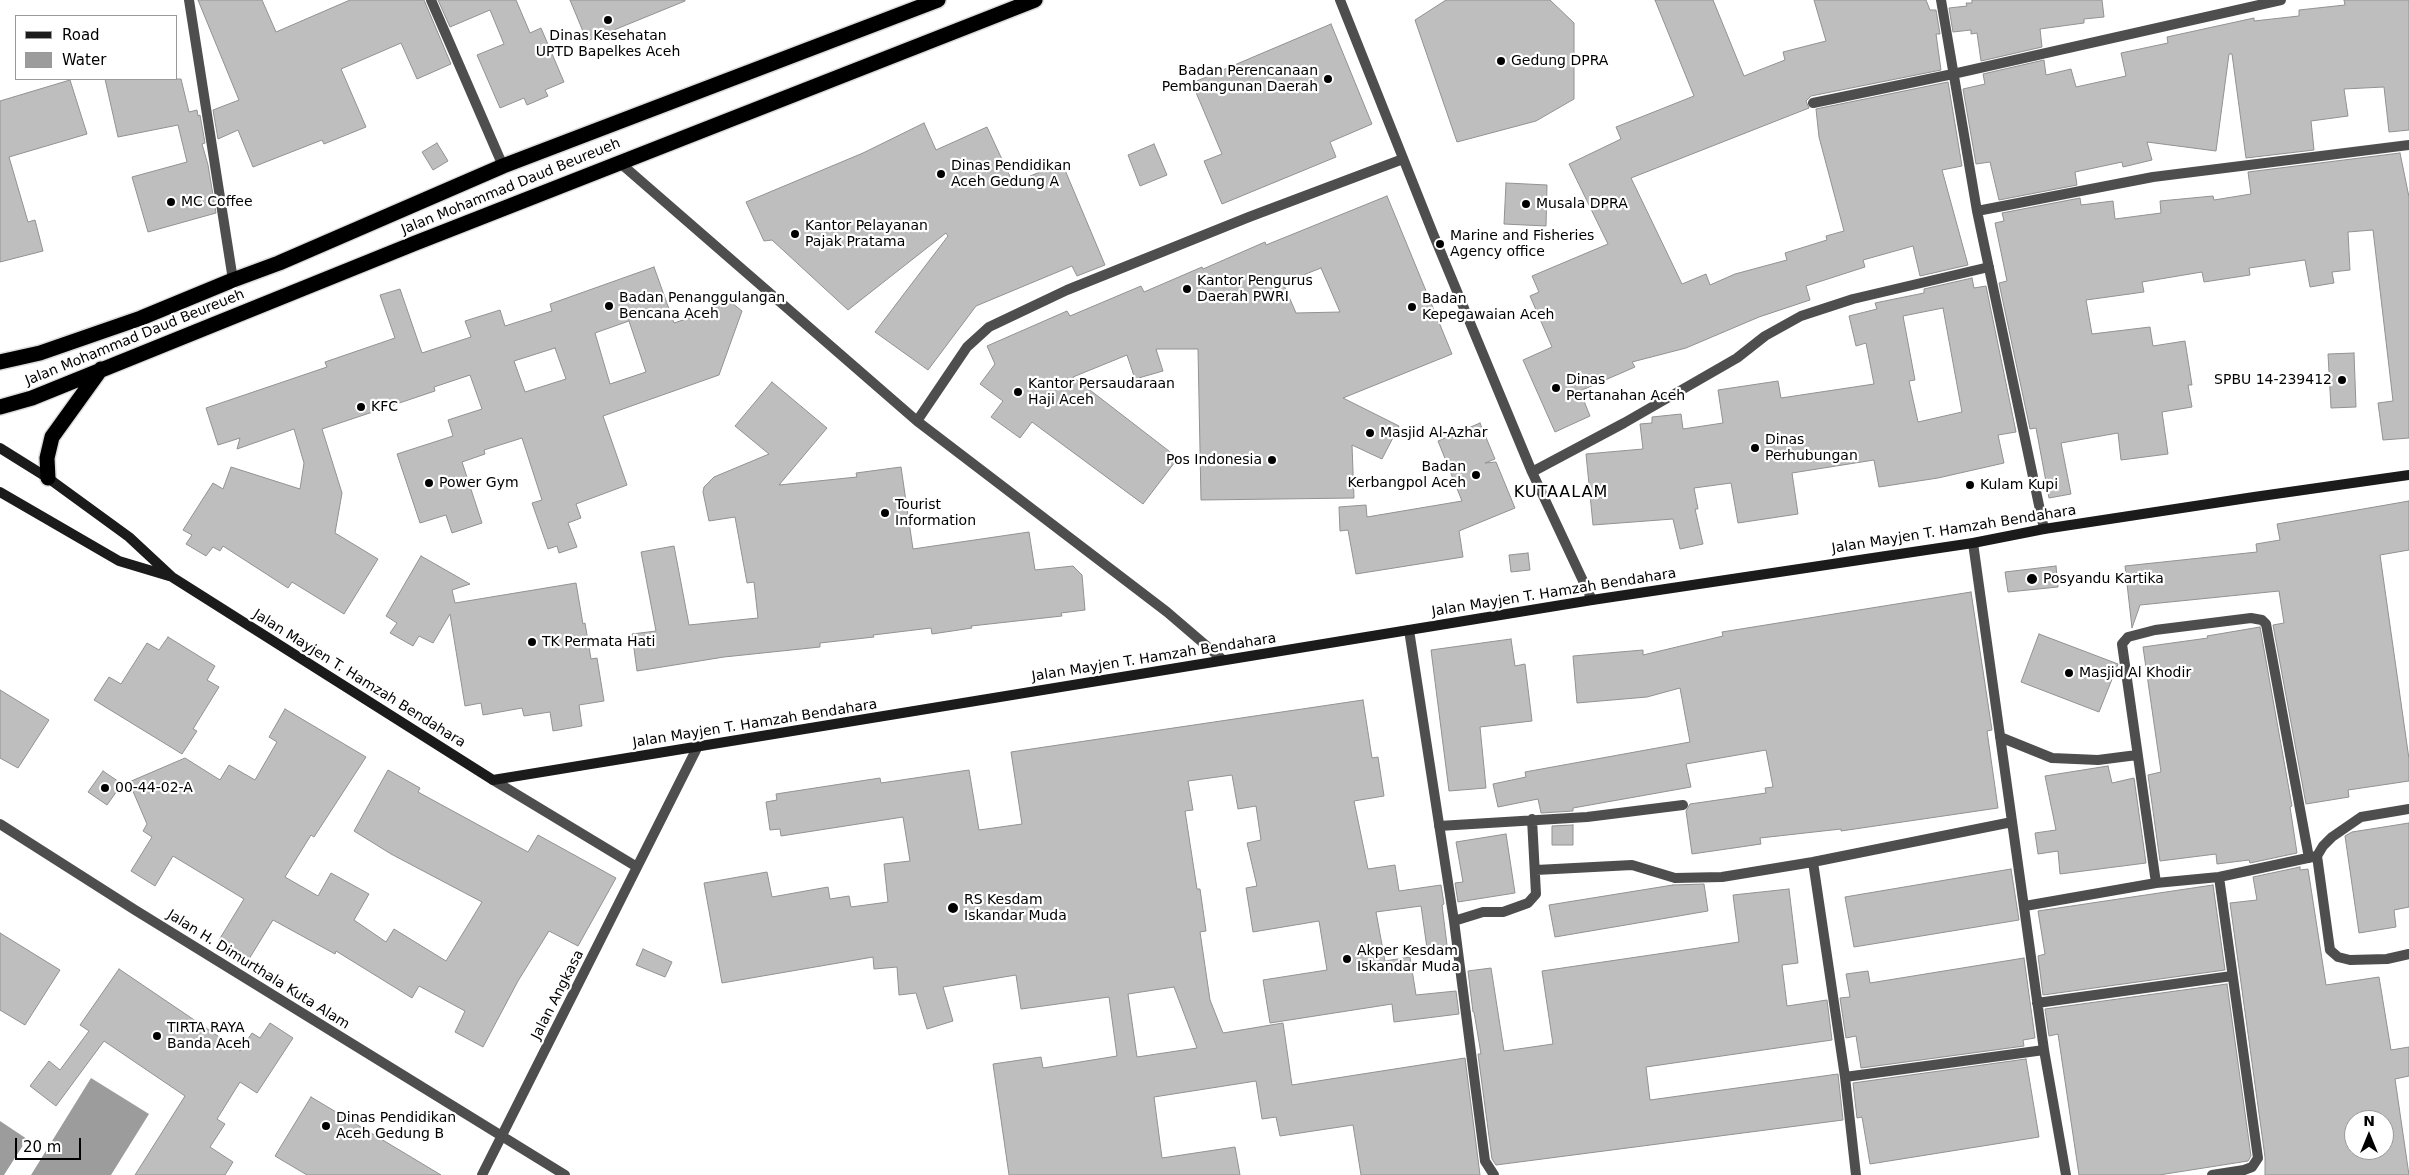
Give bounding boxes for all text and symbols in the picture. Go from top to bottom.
marker: Dinas Kesehatan UPTD Bapelkes Aceh [602,14,614,26]
legend [15,15,178,80]
text: Road [62,26,100,44]
place label: Dinas Kesehatan UPTD Bapelkes Aceh [536,28,680,60]
text: Water [62,51,106,69]
place label: Gedung DPRA [1511,53,1608,69]
marker: Gedung DPRA [1495,55,1507,67]
place label: Badan Perencanaan Pembangunan Daerah [1162,63,1318,95]
marker: Badan Perencanaan Pembangunan Daerah [1322,73,1334,85]
street label: Jalan Mohammad Daud Beureueh [399,135,623,239]
place label: Dinas Pendidikan Aceh Gedung A [951,158,1071,190]
marker: Dinas Pendidikan Aceh Gedung A [935,168,947,180]
place label: MC Coffee [181,194,253,210]
marker: MC Coffee [165,196,177,208]
place label: Musala DPRA [1536,196,1628,212]
marker: Musala DPRA [1520,198,1532,210]
place label: Kantor Pelayanan Pajak Pratama [805,218,928,250]
marker: Kantor Pelayanan Pajak Pratama [789,228,801,240]
place label: Marine and Fisheries Agency office [1450,228,1594,260]
marker: Marine and Fisheries Agency office [1434,238,1446,250]
place label: Kantor Pengurus Daerah PWRI [1197,273,1313,306]
marker: Kantor Pengurus Daerah PWRI [1181,283,1193,295]
street label: Jalan Mohammad Daud Beureueh [23,286,247,390]
place label: Badan Penanggulangan Bencana Aceh [619,290,785,322]
place label: Badan Kepegawaian Aceh [1422,291,1554,324]
marker: Badan Penanggulangan Bencana Aceh [603,300,615,312]
marker: Badan Kepegawaian Aceh [1406,301,1418,313]
place label: Dinas Pertanahan Aceh [1566,372,1685,404]
place label: SPBU 14-239412 [2214,372,2332,388]
marker: SPBU 14-239412 [2336,374,2348,386]
place label: Kantor Persaudaraan Haji Aceh [1028,376,1175,408]
marker: Dinas Pertanahan Aceh [1550,382,1562,394]
marker: Kantor Persaudaraan Haji Aceh [1012,386,1024,398]
place label: KFC [371,399,398,415]
marker: KFC [355,401,367,413]
place label: Masjid Al-Azhar [1380,425,1487,441]
marker: Masjid Al-Azhar [1364,427,1376,439]
place label: Dinas Perhubungan [1765,432,1858,464]
marker: Dinas Perhubungan [1749,442,1761,454]
place label: Pos Indonesia [1166,452,1262,468]
marker: Pos Indonesia [1266,454,1278,466]
place label: Badan Kerbangpol Aceh [1348,459,1466,492]
marker: Badan Kerbangpol Aceh [1470,469,1482,481]
place label: Power Gym [439,475,519,491]
marker: Power Gym [423,477,435,489]
place label: Kulam Kupi [1980,477,2058,493]
marker: Kulam Kupi [1964,479,1976,491]
district label: KUTAALAM [1513,483,1609,503]
place label: Tourist Information [895,497,976,530]
street label: Jalan Mayjen T. Hamzah Bendahara [1831,502,2077,558]
marker: Tourist Information [879,507,891,519]
street label: Jalan Mayjen T. Hamzah Bendahara [1431,565,1677,621]
place label: Posyandu Kartika [2043,571,2164,587]
marker: Posyandu Kartika [2025,572,2039,586]
street label: Jalan Mayjen T. Hamzah Bendahara [250,606,468,752]
street label: Jalan Mayjen T. Hamzah Bendahara [1031,630,1277,686]
place label: TK Permata Hati [542,634,655,650]
marker: TK Permata Hati [526,636,538,648]
place label: Masjid Al Khodir [2079,665,2191,681]
marker: Masjid Al Khodir [2063,667,2075,679]
street label: Jalan Mayjen T. Hamzah Bendahara [632,696,878,752]
place label: 00-44-02-A [115,780,193,796]
marker: 00-44-02-A [99,782,111,794]
place label: RS Kesdam Iskandar Muda [964,892,1067,924]
marker: RS Kesdam Iskandar Muda [946,901,960,915]
street label: Jalan H. Dimurthala Kuta Alam [164,907,352,1033]
place label: Akper Kesdam Iskandar Muda [1357,943,1460,976]
street label: Jalan Angkasa [528,947,588,1043]
marker: Akper Kesdam Iskandar Muda [1341,953,1353,965]
place label: TIRTA RAYA Banda Aceh [167,1020,250,1052]
marker: TIRTA RAYA Banda Aceh [151,1030,163,1042]
place label: Dinas Pendidikan Aceh Gedung B [336,1110,456,1142]
north arrow [2344,1110,2394,1160]
text: N [2363,1113,2375,1129]
marker: Dinas Pendidikan Aceh Gedung B [320,1120,332,1132]
scale bar [18,1128,84,1160]
text: 20 m [23,1138,61,1156]

